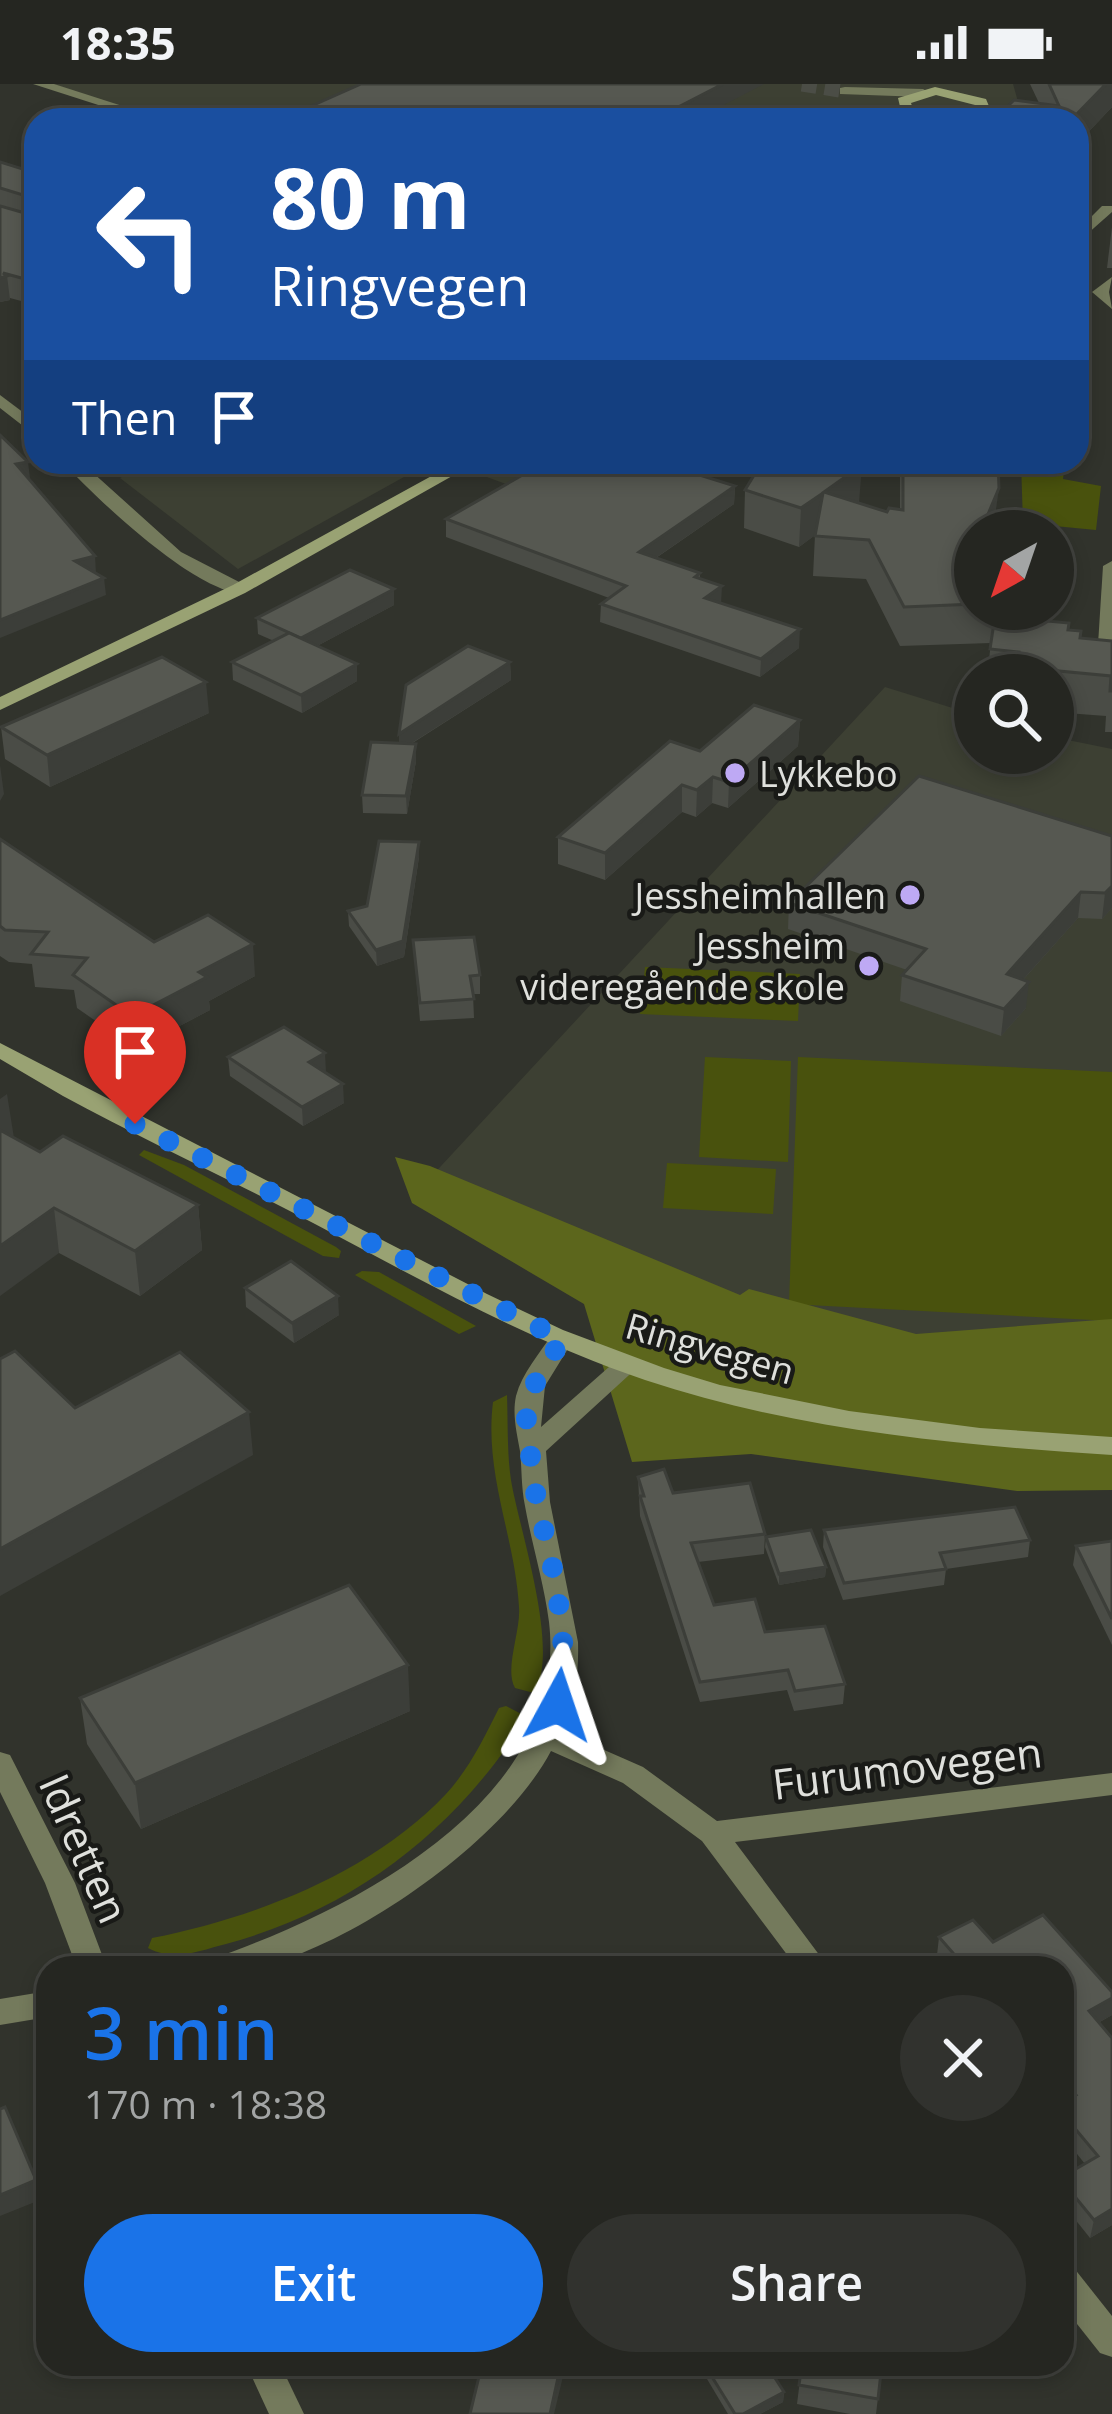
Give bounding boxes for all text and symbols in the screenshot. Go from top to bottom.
text: 18:35 [60,12,176,73]
text: 80 m [270,139,470,254]
icon: left [72,156,228,312]
text: Ringvegen [270,248,529,322]
icon: arrive [201,384,267,450]
text: Then [72,387,177,448]
north arrow [954,510,1074,630]
map controls [954,510,1074,774]
button: search [954,654,1074,774]
place label: Lykkebo [759,749,898,798]
marker: Lykkebo [722,760,748,786]
place label: Jessheimhallen [632,871,886,920]
marker: Jessheimhallen [897,882,923,908]
place label: Jessheim videregående skole [520,921,845,1011]
marker: Jessheim videregående skole [856,953,882,979]
pin [84,1001,186,1124]
icon: arrive [102,1019,168,1085]
street label: Ringvegen [620,1301,800,1395]
position arrow [495,1642,621,1768]
street label: Furumovegen [769,1722,1045,1812]
street label: Idretten [27,1764,143,1932]
text: 3 min [84,1983,278,2081]
button: close [900,1995,1026,2121]
text: 170 m · 18:38 [84,2077,327,2130]
button: Exit [84,2214,543,2352]
button: Share [567,2214,1026,2352]

